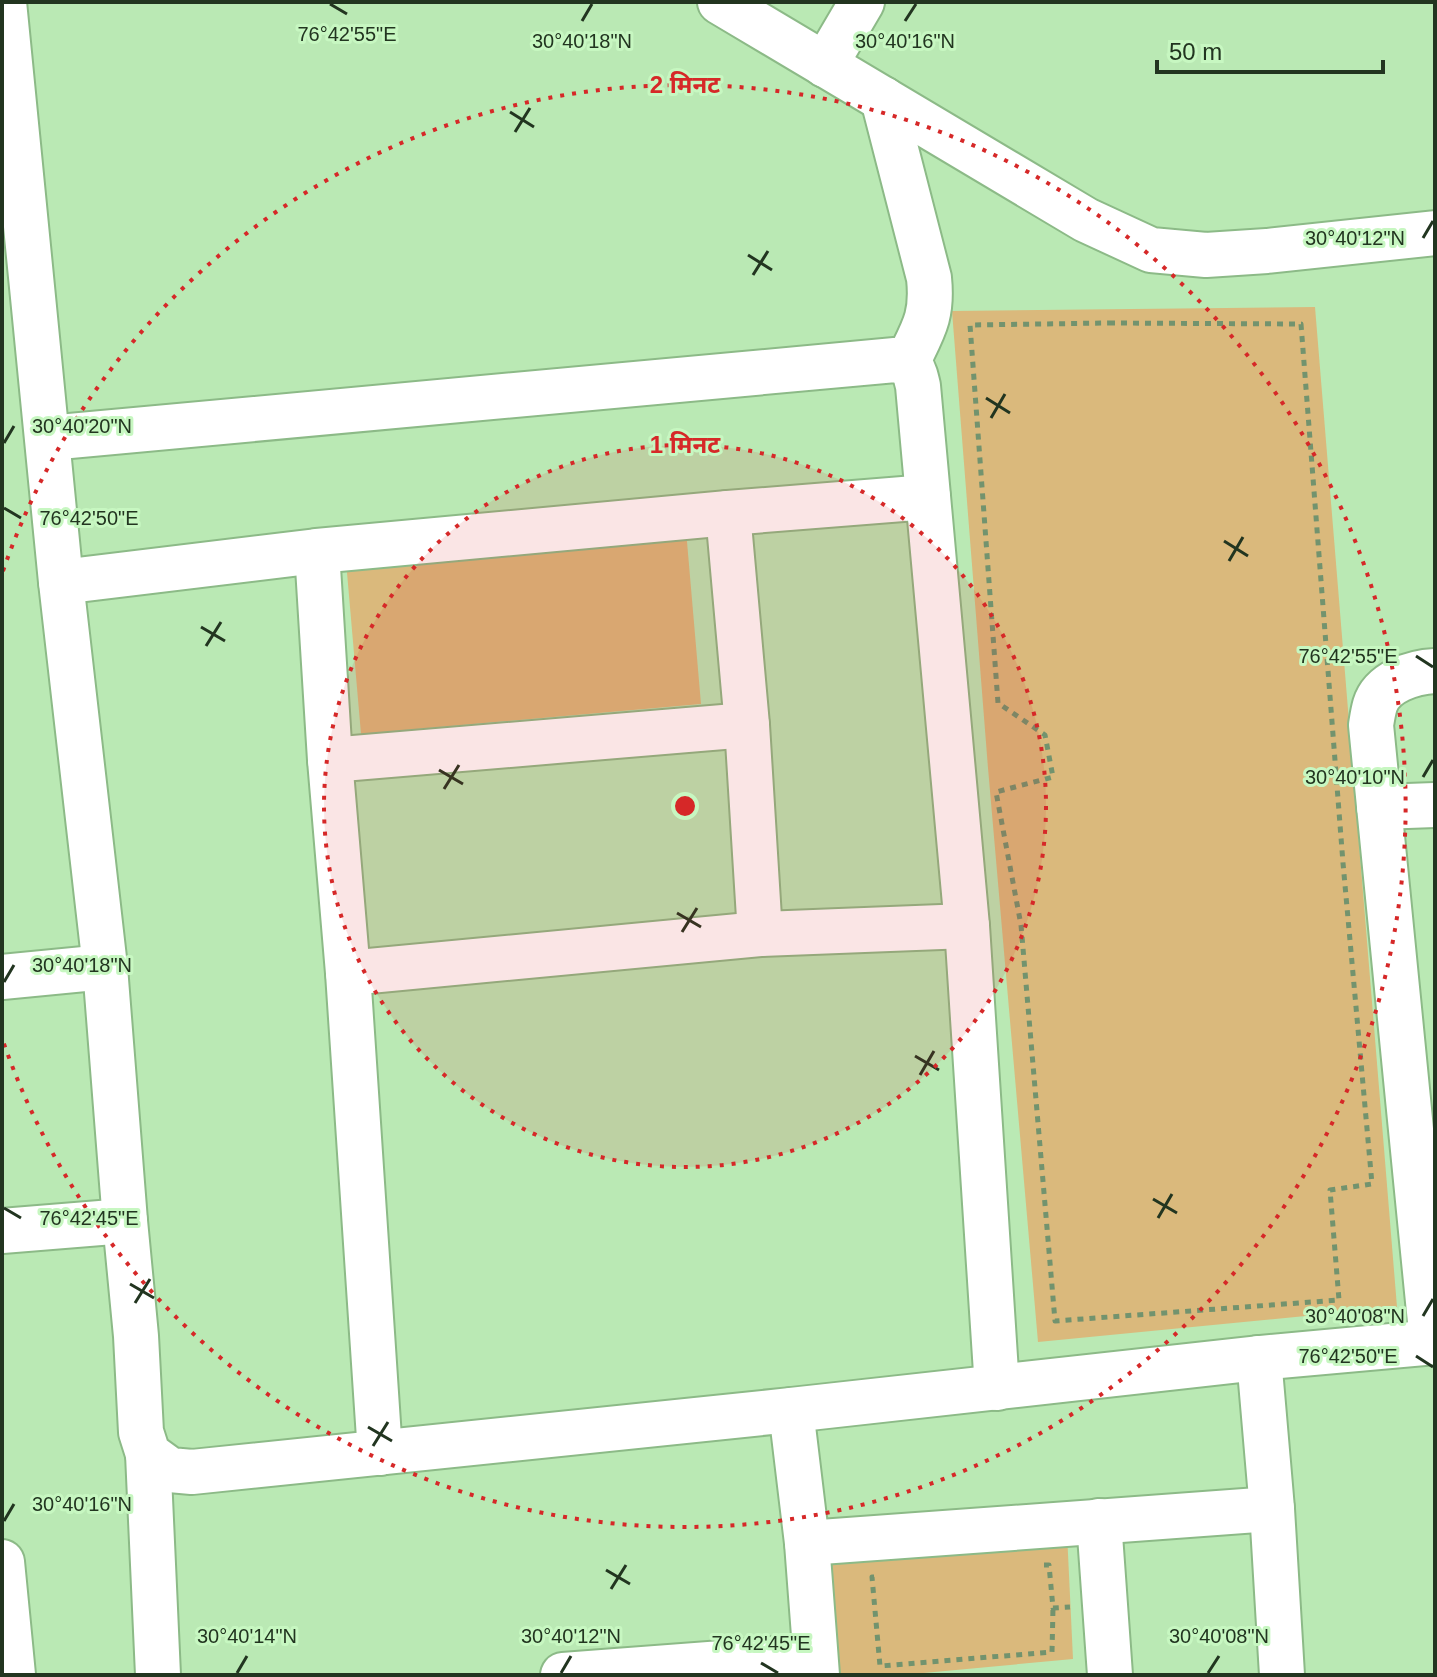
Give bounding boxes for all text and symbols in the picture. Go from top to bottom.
text: 76°42'55"E [298,23,397,45]
scale bar [1157,24,1383,74]
text: 30°40'18"N [532,30,632,52]
text: 30°40'16"N [855,30,955,52]
text: 50 m [1169,38,1222,65]
text: 2 मिनट [650,71,721,98]
text: 30°40'12"N [1305,227,1405,249]
text: 30°40'20"N [32,415,132,437]
text: 1 मिनट [650,431,721,458]
text: 76°42'50"E [40,507,139,529]
text: 76°42'55"E [1299,645,1398,667]
text: 30°40'10"N [1305,766,1405,788]
centre of rings [671,792,699,820]
text: 30°40'18"N [32,954,132,976]
text: 76°42'45"E [40,1207,139,1229]
text: 30°40'08"N [1305,1305,1405,1327]
text: 76°42'50"E [1299,1345,1398,1367]
text: 30°40'16"N [32,1493,132,1515]
text: 30°40'14"N [197,1625,297,1647]
text: 30°40'12"N [521,1625,621,1647]
text: 30°40'08"N [1169,1625,1269,1647]
text: 76°42'45"E [712,1632,811,1654]

